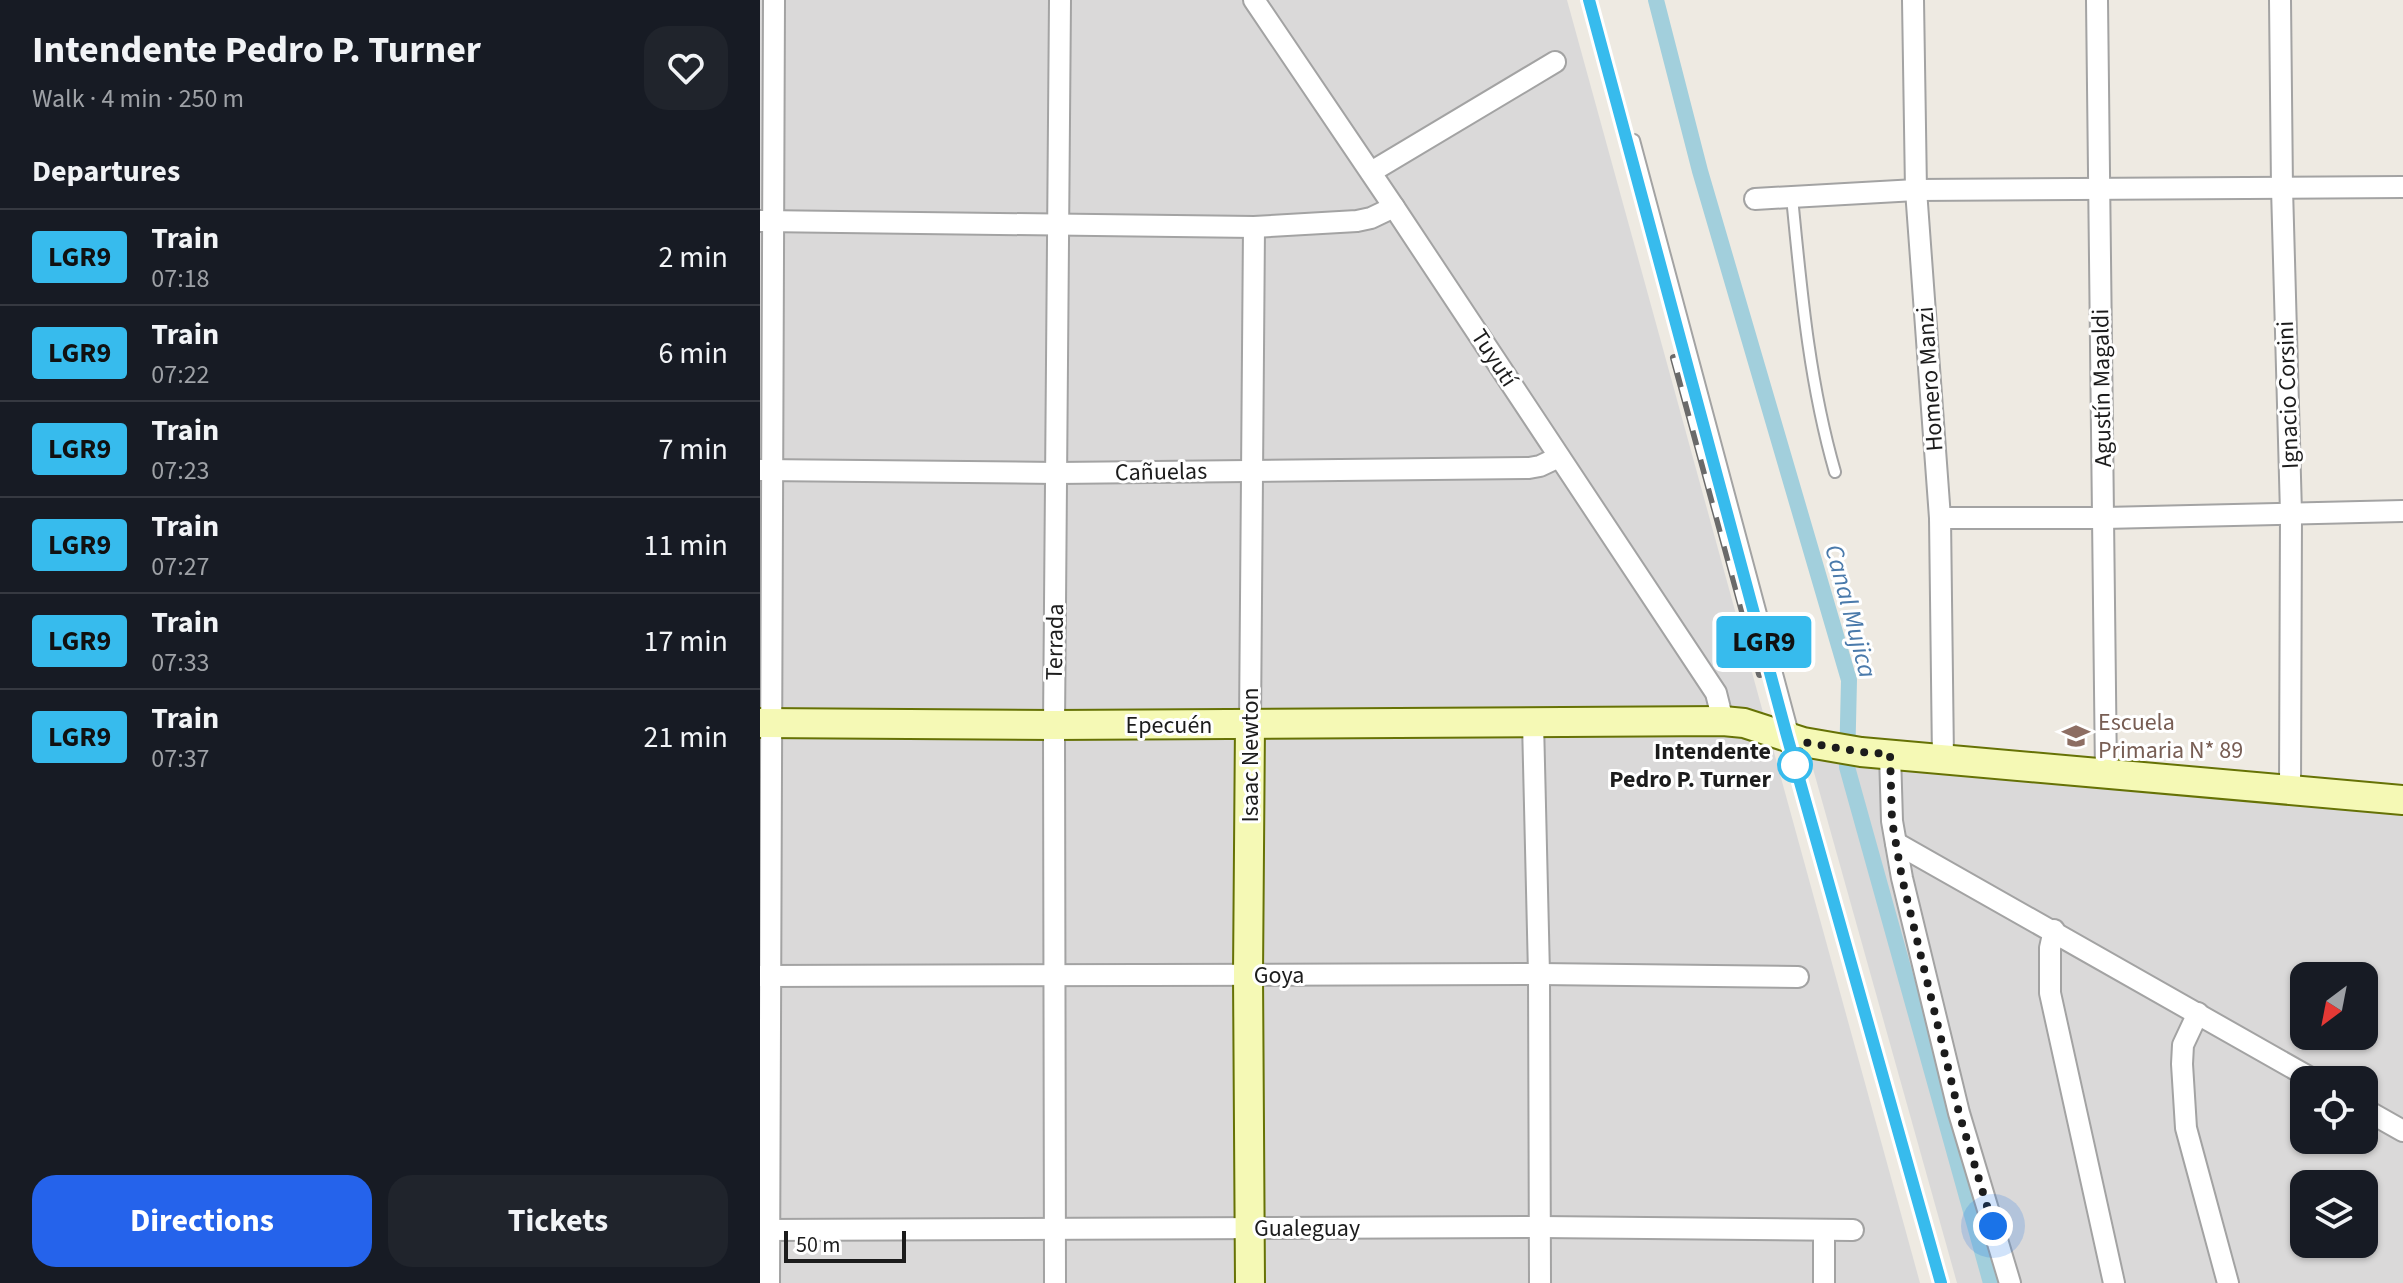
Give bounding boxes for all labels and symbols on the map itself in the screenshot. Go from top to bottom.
street label: Homero Manzi [1907,305,1953,453]
street label: Agustín Magaldi [2083,309,2121,467]
street label: Ignacio Corsini [2268,320,2308,470]
street label: Tuyutí [1462,322,1526,395]
street label: Cañuelas [1115,454,1207,490]
water label: Canal Mujica [1815,540,1887,682]
street label: Terrada [1037,603,1073,681]
line badge: LGR9 [1708,616,1820,668]
street label: Isaac Newton [1233,687,1268,823]
place label: Escuela Primaria N* 89 [2098,705,2243,768]
street label: Epecuén [1126,708,1212,743]
school or university icon: Escuela Primaria N* 89 [2061,721,2091,751]
place label: Intendente Pedro P. Turner [1609,734,1771,797]
marker: Intendente Pedro P. Turner [1778,748,1812,782]
street label: Goya [1254,958,1304,993]
north arrow [2290,962,2378,1050]
your location [1973,1206,2013,1246]
street label: Gualeguay [1254,1211,1360,1246]
scale bar [784,1227,906,1263]

